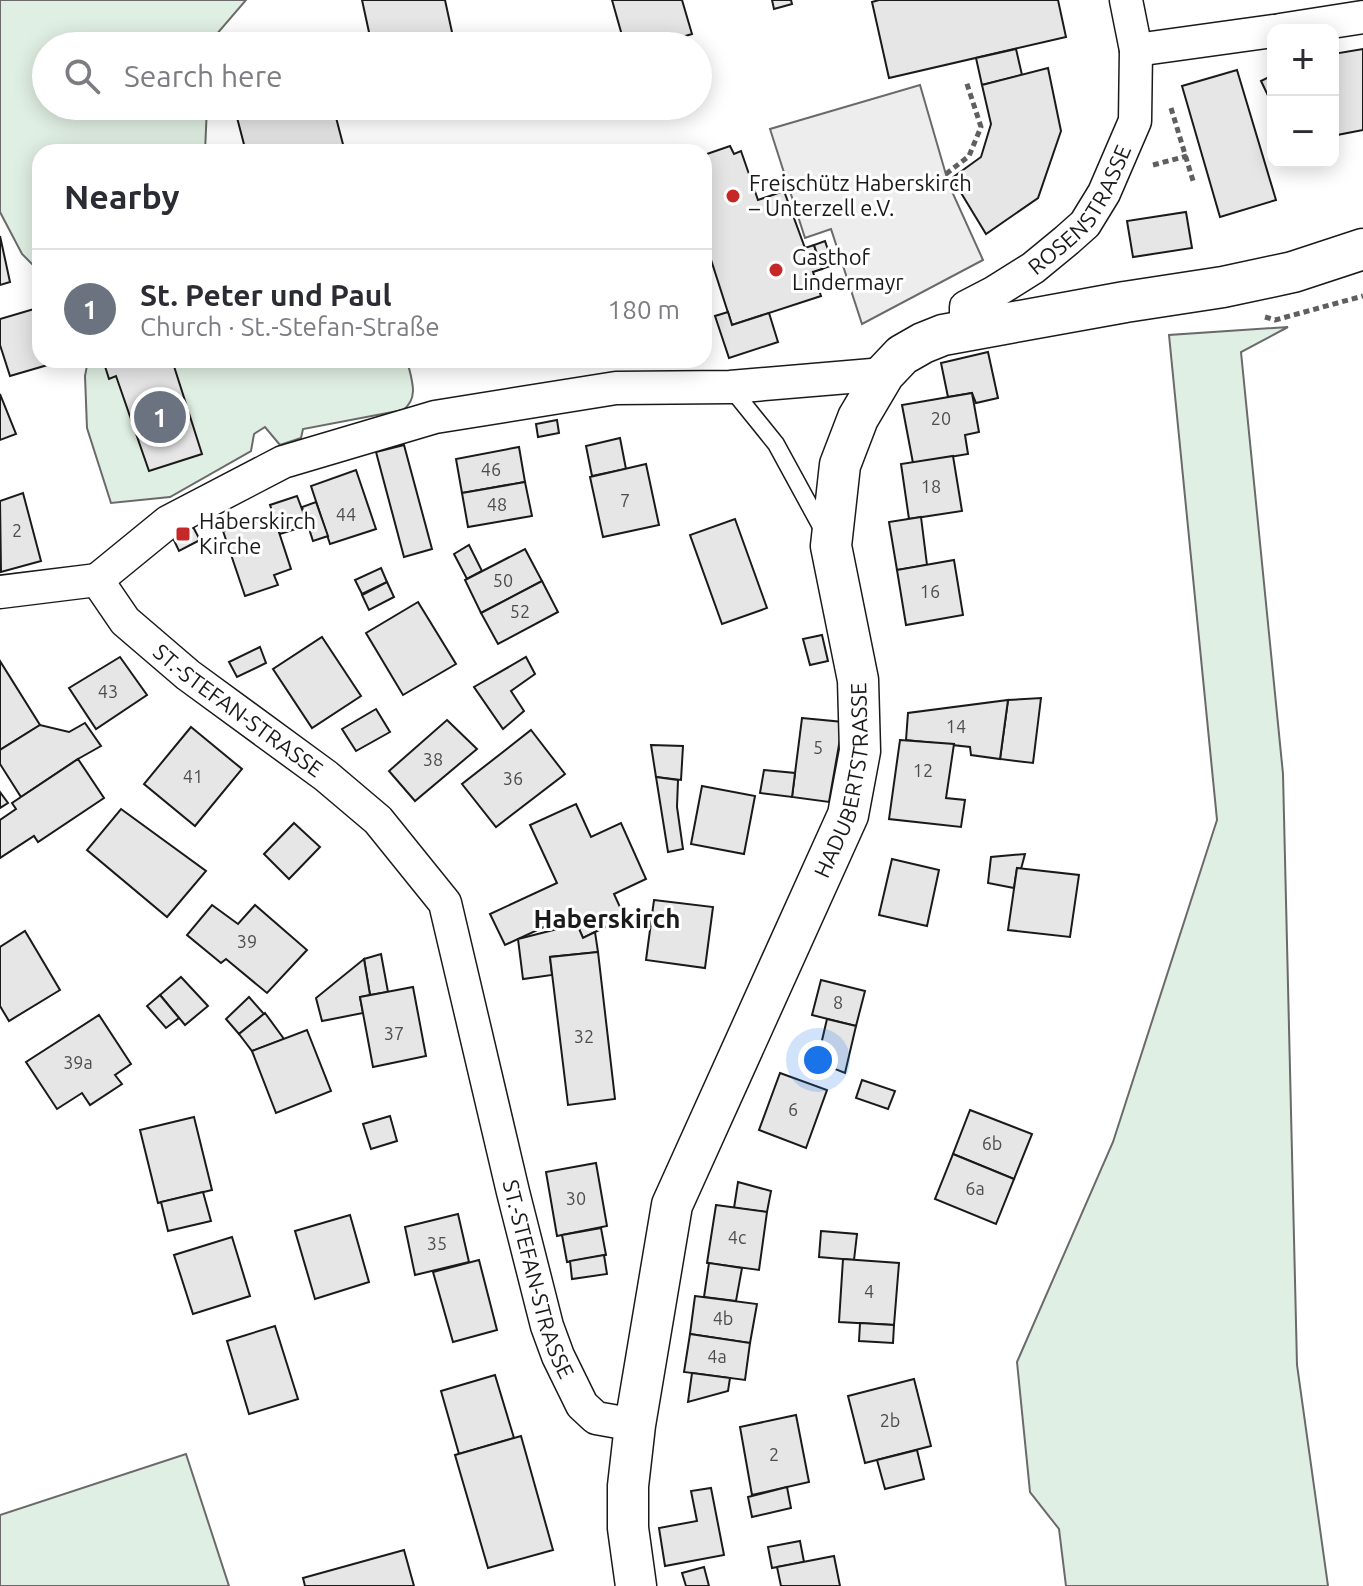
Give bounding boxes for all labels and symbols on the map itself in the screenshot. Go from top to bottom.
street label: ROSENSTRASSE [1023,141,1135,279]
place label: Freischütz Haberskirch – Unterzell e.V. [748,170,972,220]
marker: Freischütz Haberskirch – Unterzell e.V. [724,187,742,205]
place label: Gasthof Lindermayr [792,244,904,294]
marker: Gasthof Lindermayr [767,261,785,279]
pin: 1 [134,387,186,447]
house number: 20 [931,408,951,428]
house number: 46 [481,459,501,479]
house number: 18 [921,476,941,496]
house number: 7 [620,490,630,510]
house number: 48 [487,494,507,514]
house number: 44 [336,504,356,524]
place label: Haberskirch Kirche [199,508,316,558]
house number: 2 [12,520,22,540]
marker: Haberskirch Kirche [174,525,192,543]
house number: 50 [493,570,513,590]
house number: 16 [920,581,940,601]
house number: 52 [510,601,530,621]
street label: ST.-STEFAN-STRASSE [149,638,328,782]
house number: 43 [98,681,118,701]
street label: HADUBERTSTRASSE [808,682,873,881]
house number: 14 [946,716,966,736]
house number: 5 [813,737,823,757]
house number: 38 [423,749,443,769]
house number: 12 [913,760,933,780]
house number: 41 [183,766,203,786]
house number: 36 [503,768,523,788]
district label: Haberskirch [534,904,680,933]
house number: 39 [237,931,257,951]
house number: 8 [833,992,843,1012]
house number: 37 [384,1023,404,1043]
house number: 32 [574,1026,594,1046]
your location [798,1040,838,1080]
house number: 39a [63,1052,93,1072]
house number: 6 [788,1099,798,1119]
house number: 6b [982,1133,1002,1153]
street label: ST.-STEFAN-STRASSE [499,1177,580,1382]
house number: 6a [965,1178,985,1198]
house number: 30 [566,1188,586,1208]
house number: 4c [728,1227,746,1247]
house number: 35 [427,1233,447,1253]
house number: 4 [864,1281,874,1301]
house number: 4b [713,1308,733,1328]
house number: 4a [707,1346,727,1366]
house number: 2b [880,1410,900,1430]
house number: 2 [769,1444,779,1464]

